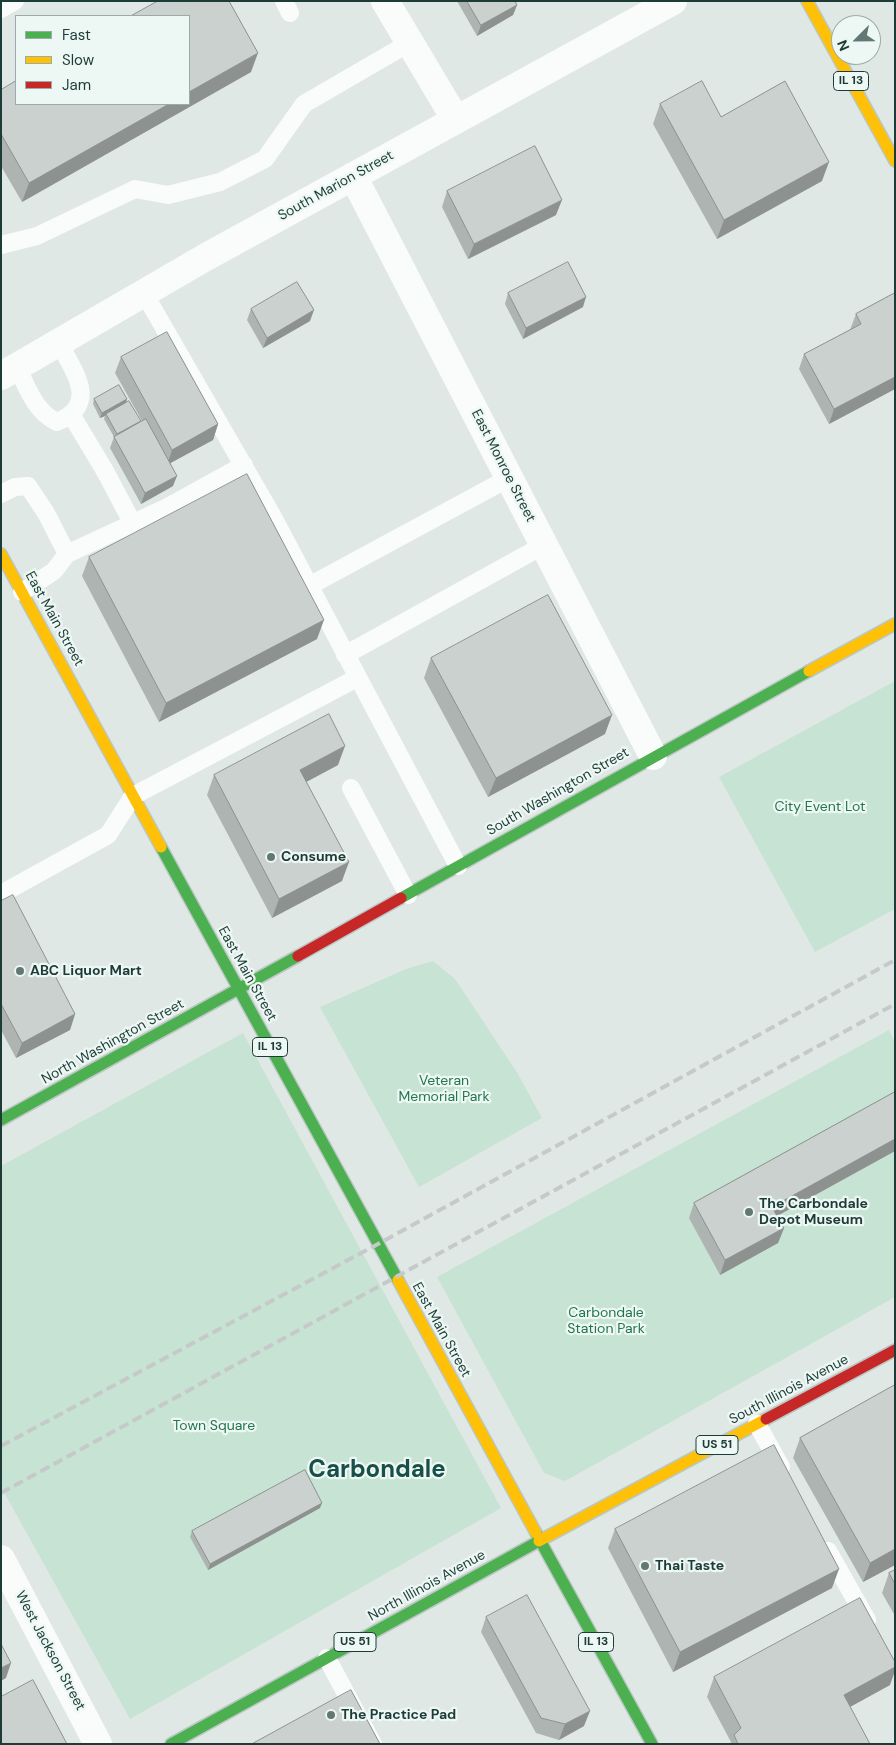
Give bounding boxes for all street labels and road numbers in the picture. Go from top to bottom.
road number: IL 13 [834,72,868,90]
street label: South Marion Street [275,147,397,225]
street label: East Monroe Street [467,407,539,525]
street label: East Main Street [21,569,87,669]
street label: South Washington Street [484,744,632,840]
street label: East Main Street [214,924,280,1024]
street label: North Washington Street [39,996,187,1088]
road number: IL 13 [252,1038,288,1056]
street label: East Main Street [408,1280,474,1380]
street label: South Illinois Avenue [727,1351,851,1429]
road number: US 51 [696,1436,738,1454]
street label: North Illinois Avenue [366,1547,488,1625]
street label: West Jackson Street [11,1588,89,1714]
road number: US 51 [334,1632,376,1651]
road number: IL 13 [578,1632,614,1651]

